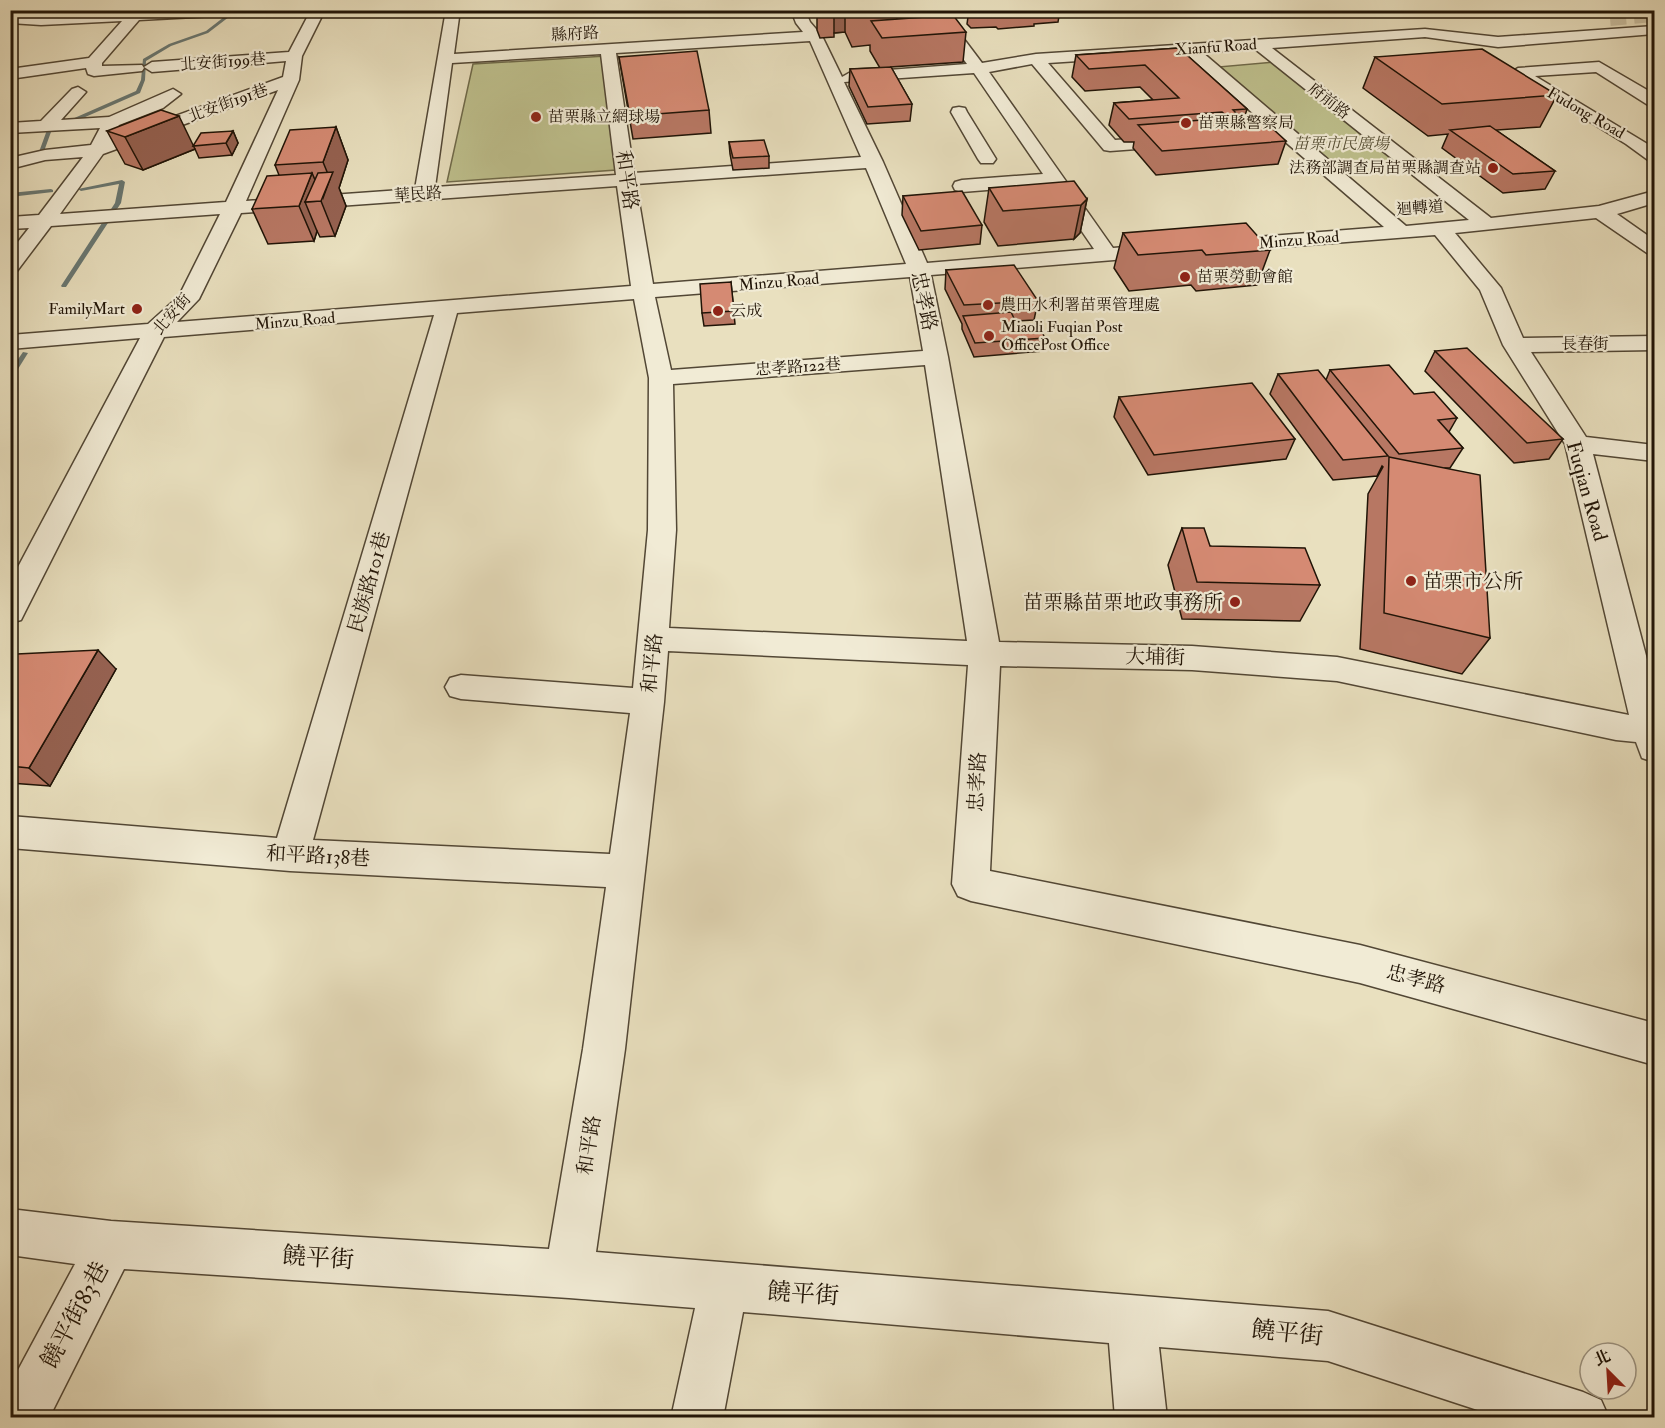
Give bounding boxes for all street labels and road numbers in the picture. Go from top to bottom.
street label: 縣府路 [551,23,599,45]
street label: Xianfu Road [1175,34,1258,60]
street label: 北安街199巷 [179,49,267,75]
street label: 府前路 [1304,78,1354,124]
street label: 北安街191巷 [185,79,271,127]
street label: Fudong Road [1544,83,1629,143]
street label: 和平路 [610,149,644,211]
street label: 華民路 [393,182,443,206]
street label: 迴轉道 [1395,196,1445,220]
street label: Minzu Road [1258,227,1340,253]
street label: Minzu Road [738,269,820,295]
street label: 忠孝路 [906,269,942,333]
street label: 北安街 [149,289,195,339]
street label: Minzu Road [254,308,336,334]
street label: 長春街 [1561,334,1609,354]
street label: 忠孝路122巷 [754,354,842,380]
street label: Fuqian Road [1561,438,1613,544]
street label: 民族路101巷 [343,528,395,636]
street label: 和平路 [636,632,668,694]
street label: 大埔街 [1125,644,1185,670]
street label: 忠孝路 [963,751,991,813]
street label: 和平路138巷 [265,841,371,871]
street label: 忠孝路 [1384,959,1448,999]
street label: 和平路 [572,1113,606,1177]
street label: 饒平街 [281,1240,355,1276]
street label: 饒平街83巷 [34,1256,116,1374]
street label: 饒平街 [766,1276,840,1312]
street label: 饒平街 [1250,1314,1324,1352]

